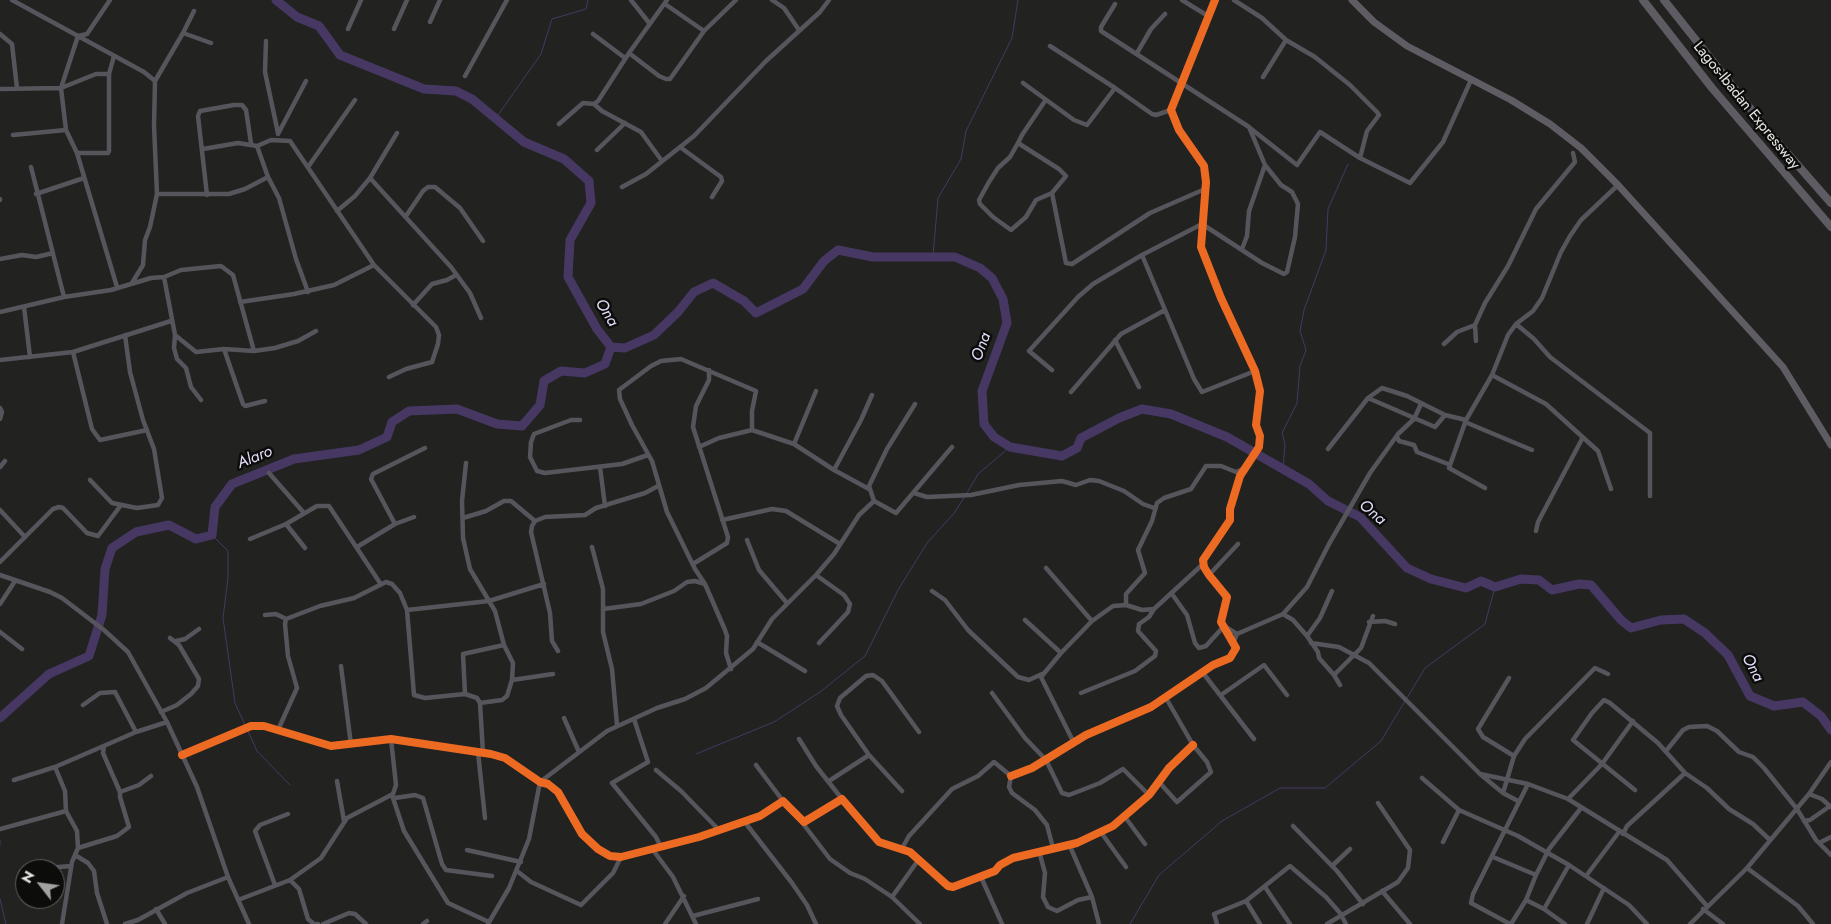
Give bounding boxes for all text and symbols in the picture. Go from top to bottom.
street label: Lagos-Ibadan Expressway [1689,38,1803,174]
water label: Ona [590,296,622,330]
water label: Ona [968,330,996,364]
water label: Alaro [235,442,275,474]
water label: Ona [1355,496,1389,530]
water label: Ona [1737,651,1767,685]
north arrow [15,859,65,909]
text: N [16,867,39,887]

